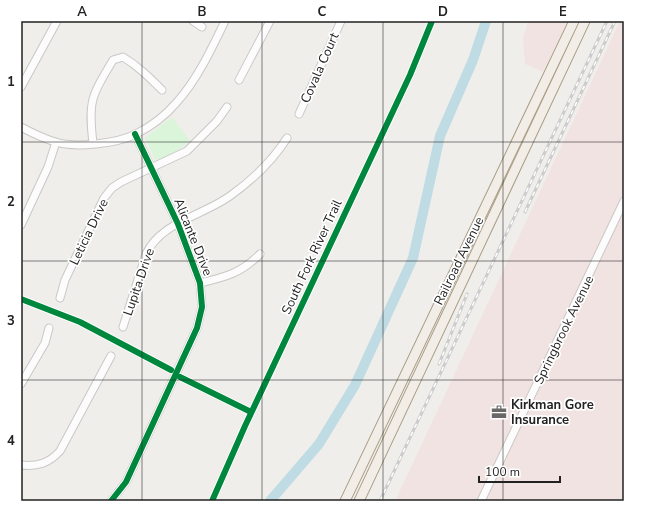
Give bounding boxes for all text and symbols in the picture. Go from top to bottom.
text: A [77,3,87,21]
text: B [198,3,207,21]
text: C [318,3,327,21]
text: D [438,3,448,21]
text: E [559,3,567,21]
street label: Covala Court [296,30,344,106]
text: 1 [7,73,15,91]
text: 2 [7,193,15,211]
street label: Leticia Drive [65,196,113,268]
street label: Alicante Drive [169,196,217,279]
street label: South Fork River Trail [277,197,347,317]
street label: Railroad Avenue [430,214,488,308]
street label: Lupita Drive [119,246,159,318]
street label: Springbrook Avenue [530,273,598,387]
text: 3 [7,312,15,330]
place label: Kirkman Gore Insurance [511,396,594,429]
office icon: Kirkman Gore Insurance [490,403,508,421]
text: 4 [7,432,15,450]
scale bar [479,458,560,484]
text: 100 m [485,464,520,480]

